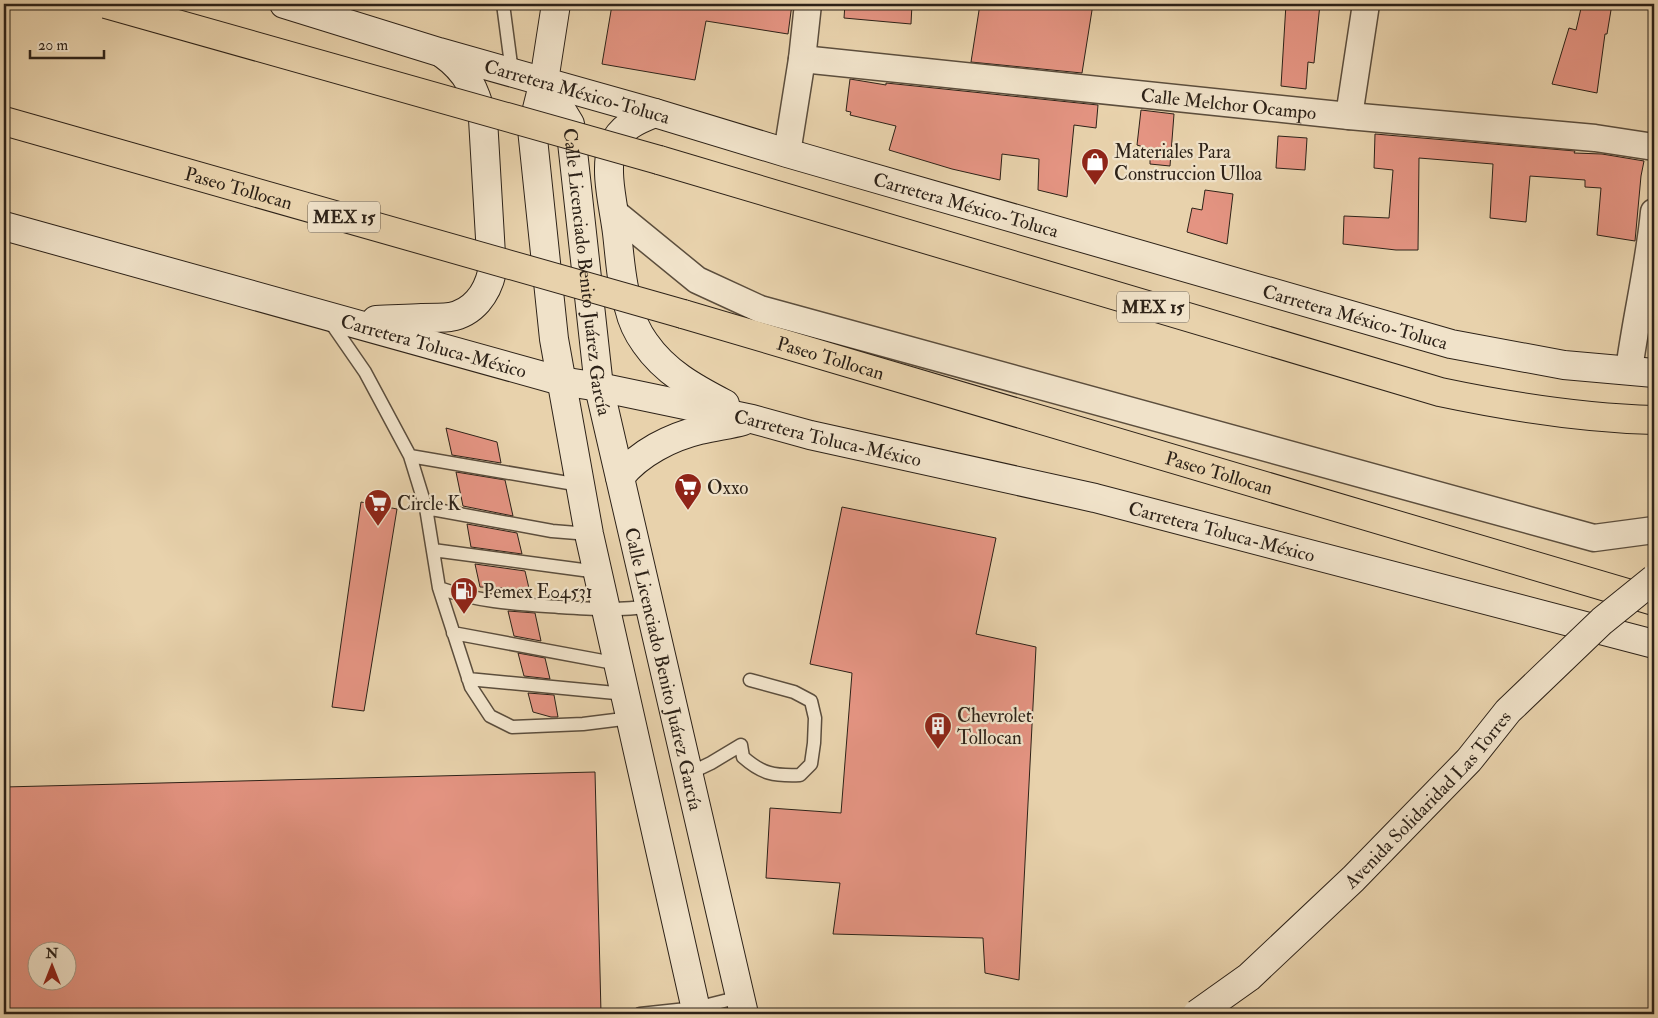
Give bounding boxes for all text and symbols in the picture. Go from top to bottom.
scale bar [30,28,104,60]
text: 20 m [38,36,68,55]
street label: Carretera México-Toluca [481,54,673,130]
street label: Calle Melchor Ocampo [1140,83,1318,126]
street label: Calle Licenciado Benito Juárez García [558,127,616,418]
place label: Materiales Para Construccion Ulloa [1114,140,1262,186]
shop icon: Materiales Para Construccion Ulloa [1080,147,1110,186]
street label: Paseo Tollocan [182,162,295,215]
street label: Carretera México-Toluca [870,167,1062,244]
road number: MEX 15 [308,202,380,232]
street label: Carretera México-Toluca [1260,279,1451,356]
road number: MEX 15 [1117,292,1189,322]
street label: Carretera Toluca-México [338,309,529,384]
street label: Paseo Tollocan [774,331,887,386]
street label: Carretera Toluca-México [732,405,924,472]
street label: Paseo Tollocan [1162,446,1276,501]
supermarket icon: Oxxo [673,472,703,511]
place label: Oxxo [707,476,748,500]
supermarket icon: Circle K [363,488,393,527]
place label: Circle K [397,492,461,516]
street label: Carretera Toluca-México [1126,496,1317,568]
street label: Calle Licenciado Benito Juárez García [619,525,708,813]
fuel station icon: Pemex E04531 [449,576,479,615]
place label: Pemex E04531 [483,580,593,604]
place label: Chevrolet Tollocan [957,704,1032,750]
street label: Avenida Solidaridad Las Torres [1339,706,1517,895]
building icon: Chevrolet Tollocan [923,711,953,750]
north arrow [28,940,78,990]
text: N [45,945,59,962]

